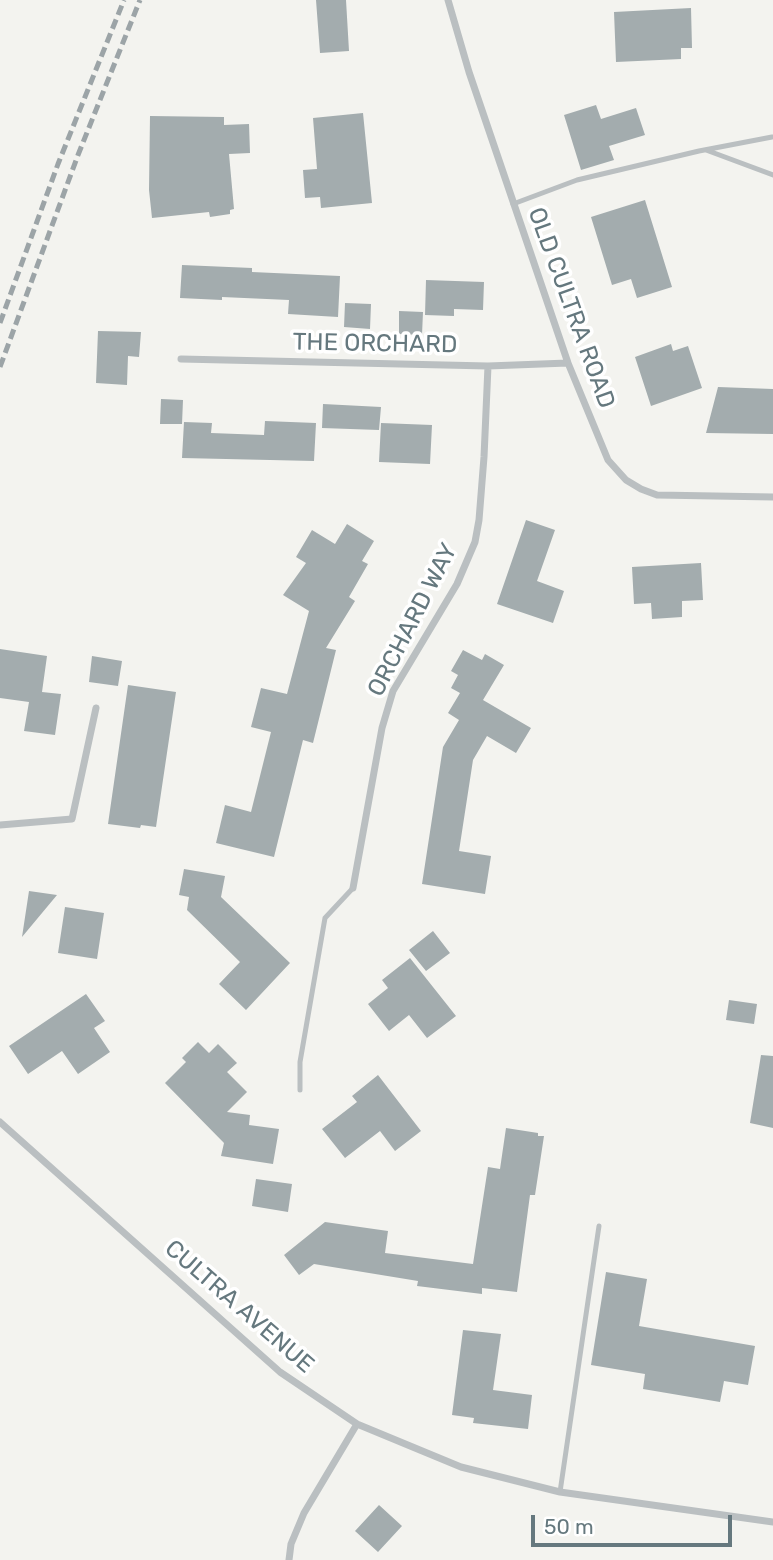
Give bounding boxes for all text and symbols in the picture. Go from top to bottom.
street label: OLD CULTRA ROAD [521,204,621,412]
street label: THE ORCHARD [292,328,458,360]
street label: ORCHARD WAY [362,539,464,701]
street label: CULTRA AVENUE [159,1234,319,1380]
scale bar [535,1500,736,1544]
text: 50 m [544,1514,594,1539]

